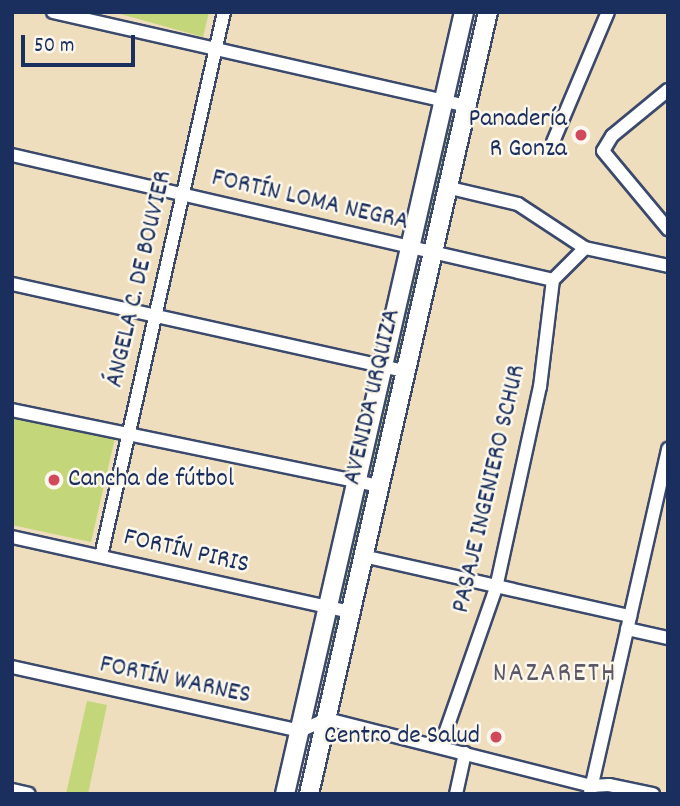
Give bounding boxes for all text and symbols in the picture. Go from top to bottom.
scale bar [24,21,138,65]
text: 50 m [34,32,74,62]
place label: Panadería R Gonza [469,104,567,166]
marker: Panadería R Gonza [573,127,589,143]
street label: FORTÍN LOMA NEGRA [208,163,412,239]
street label: ÁNGELA C. DE BOUVIER [100,168,180,390]
street label: AVENIDA URQUIZA [338,306,408,488]
street label: PASAJE INGENIERO SCHUR [446,362,534,616]
place label: Cancha de fútbol [68,464,234,496]
marker: Cancha de fútbol [46,472,62,488]
street label: FORTÍN PIRIS [120,522,252,582]
street label: FORTÍN WARNES [97,650,253,712]
district label: NAZARETH [494,658,616,692]
place label: Centro de Salud [324,721,480,753]
marker: Centro de Salud [486,727,506,747]

